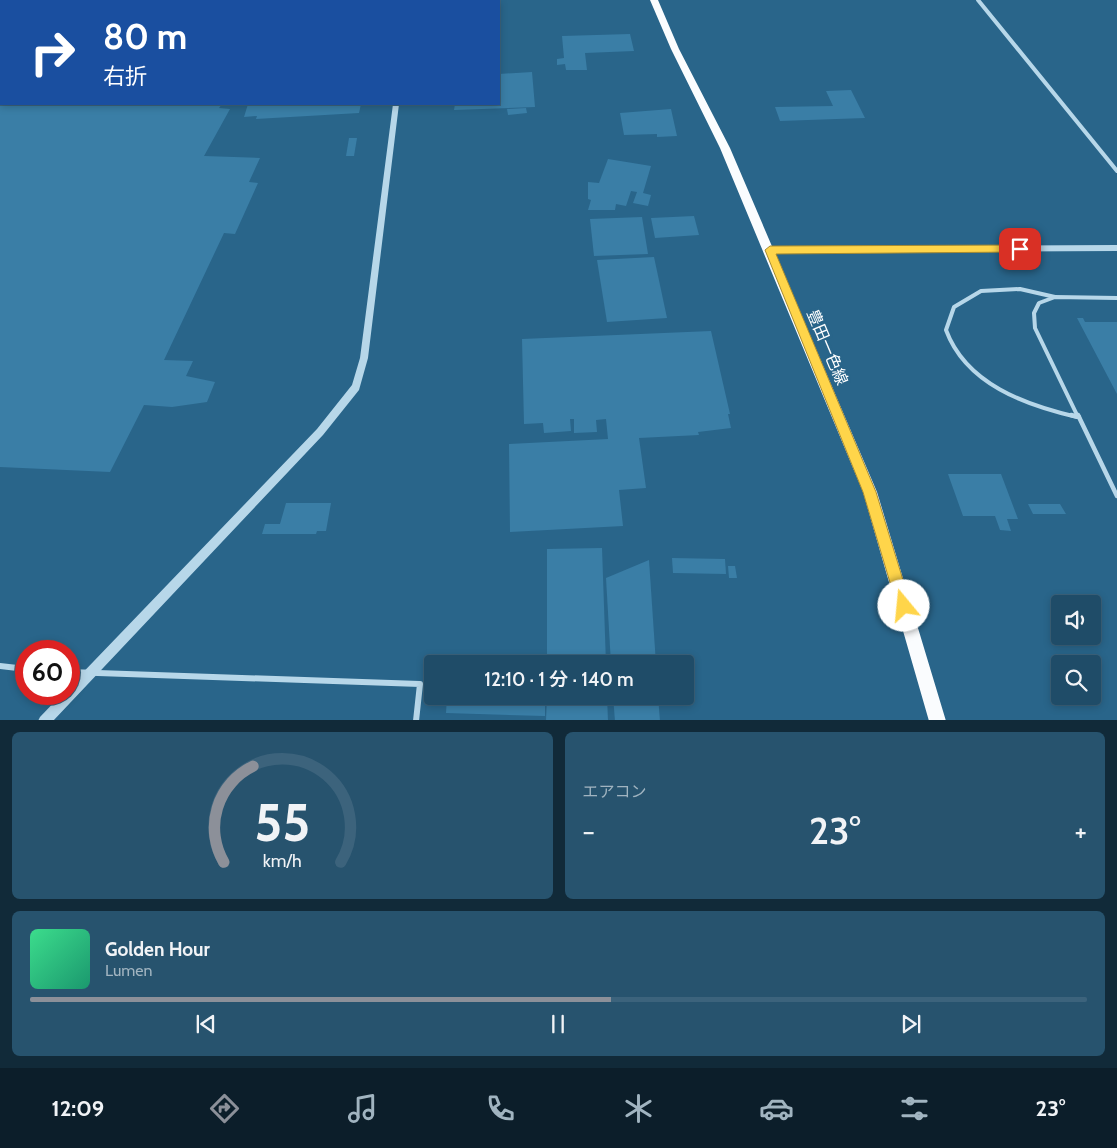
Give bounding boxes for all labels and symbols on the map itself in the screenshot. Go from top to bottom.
pin [999,228,1041,270]
street label: 豊田一色線 [803,307,852,388]
position arrow [877,579,929,631]
speed limit sign: 60 [15,640,80,705]

